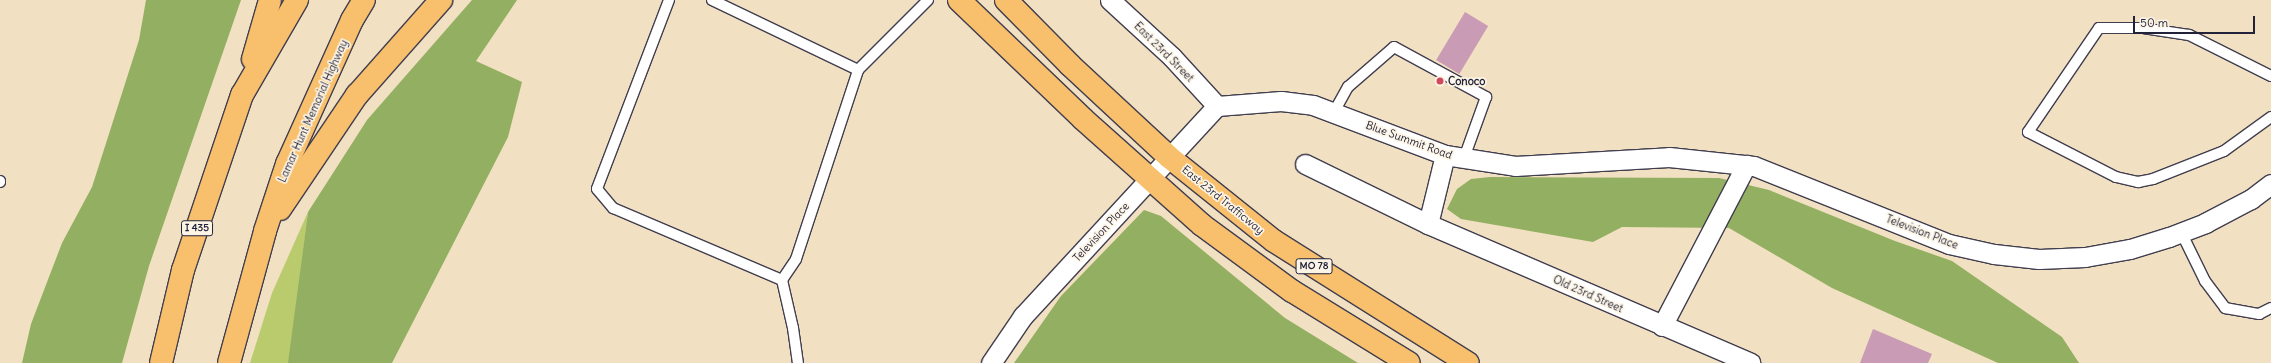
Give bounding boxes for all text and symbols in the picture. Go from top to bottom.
scale bar [2135,8,2257,34]
text: 50 m [2140,15,2168,30]
street label: East 23rd Street [1131,19,1197,85]
street label: Lamar Hunt Memorial Highway [275,38,351,184]
place label: Conoco [1448,74,1486,88]
marker: Conoco [1435,76,1445,86]
street label: Blue Summit Road [1364,118,1454,162]
street label: East 23rd Trafficway [1179,163,1267,237]
street label: Television Place [1070,200,1132,264]
street label: Television Place [1884,212,1960,252]
road number: I 435 [181,220,213,236]
road number: MO 78 [1295,258,1333,274]
street label: Old 23rd Street [1551,273,1625,315]

